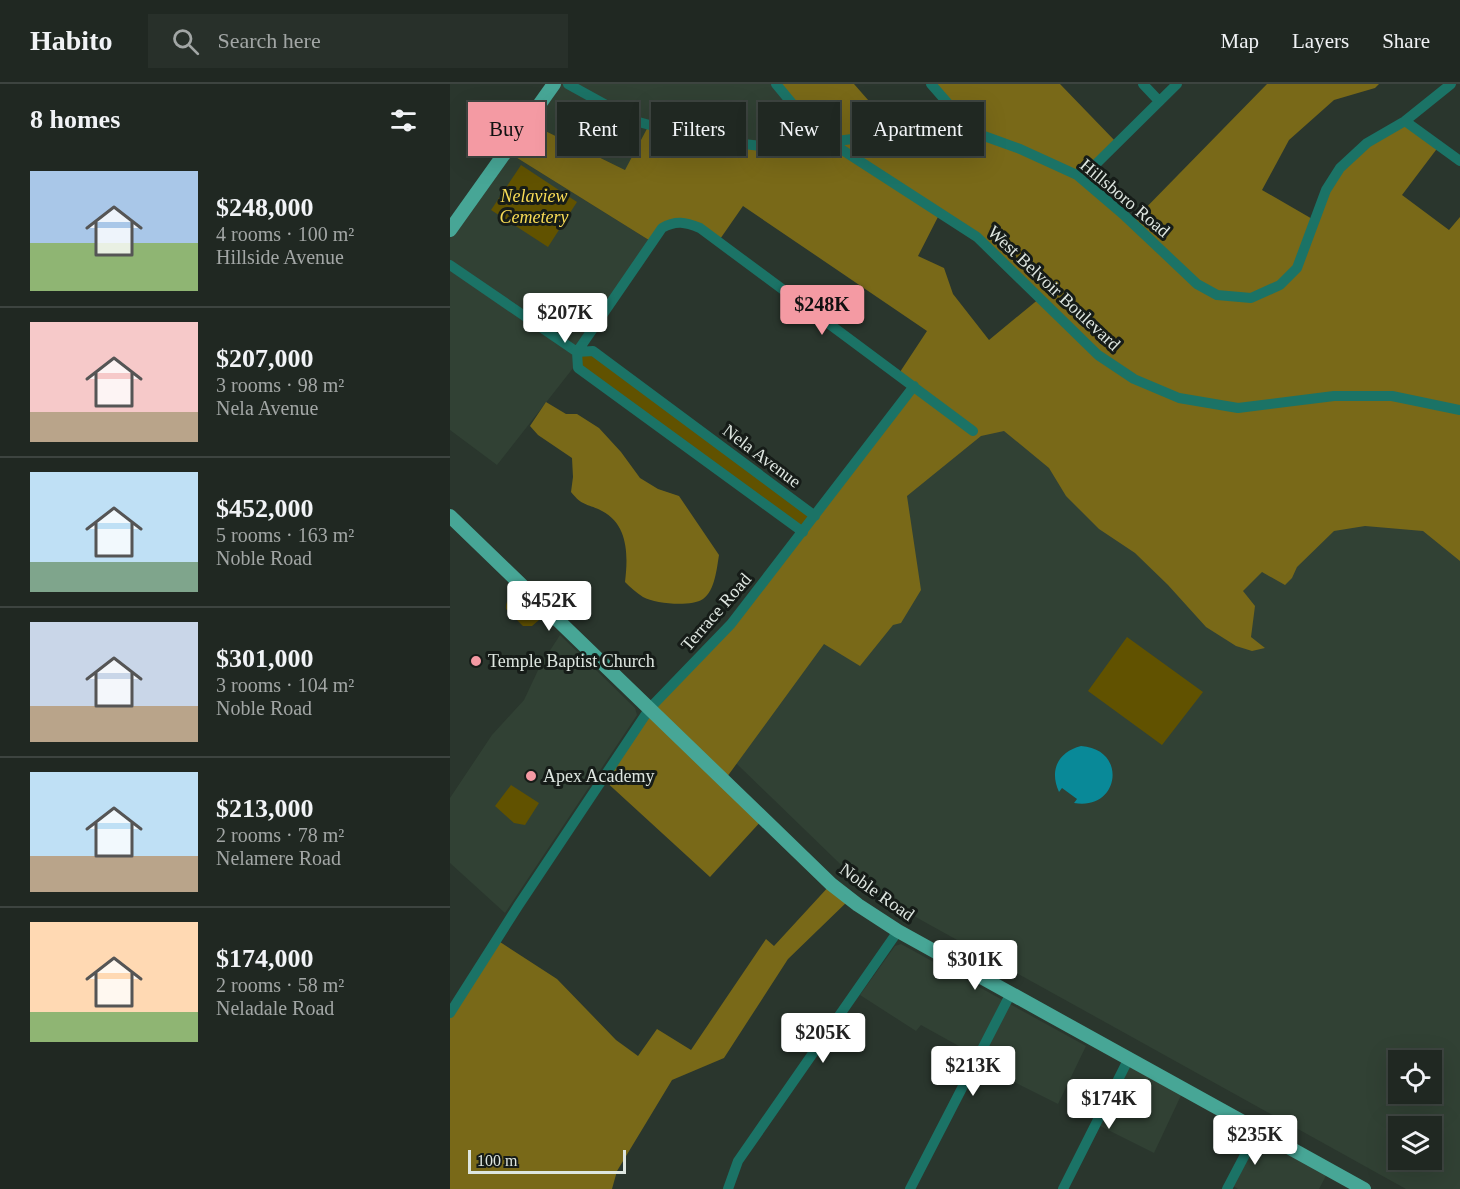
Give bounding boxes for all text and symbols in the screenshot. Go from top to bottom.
search box [148,14,568,68]
text: Habito [30,25,112,56]
icon: search [169,25,202,58]
text: Search here [217,28,321,53]
text: Map [1221,29,1259,53]
text: Layers [1292,29,1349,53]
text: Share [1382,29,1430,53]
chip: Buy [468,102,545,156]
chip: Rent [557,102,639,156]
chip: Filters [651,102,746,156]
chip: New [758,102,840,156]
chip: Apartment [852,102,984,156]
icon: filters [387,104,420,137]
text: 8 homes [30,105,120,134]
street label: Hillsboro Road [1076,155,1174,241]
park label: Nelaview Cemetery [500,186,568,227]
text: $248,000 [216,193,314,222]
icon: home [78,195,150,267]
street label: West Belvoir Boulevard [984,222,1124,354]
text: 4 rooms · 100 m² [216,223,354,245]
text: Hillside Avenue [216,246,344,268]
pin: $248K [780,285,864,336]
pin: $207K [523,293,607,344]
text: $248K [794,293,850,315]
text: $207K [537,301,593,323]
text: $207,000 [216,344,314,373]
icon: home [78,346,150,418]
text: 3 rooms · 98 m² [216,374,344,396]
text: Nela Avenue [216,397,318,419]
street label: Nela Avenue [719,420,805,492]
text: $452,000 [216,494,314,523]
icon: home [78,496,150,568]
text: 5 rooms · 163 m² [216,524,354,546]
text: Noble Road [216,547,312,569]
street label: Terrace Road [677,569,755,655]
pin: $452K [507,581,591,632]
text: $452K [521,589,577,611]
text: $301,000 [216,644,314,673]
icon: home [78,646,150,718]
place label: Temple Baptist Church [488,651,655,671]
marker: Temple Baptist Church [469,654,483,668]
text: 3 rooms · 104 m² [216,674,354,696]
text: Noble Road [216,697,312,719]
place label: Apex Academy [543,766,654,786]
marker: Apex Academy [524,769,538,783]
text: $213,000 [216,794,314,823]
icon: home [78,796,150,868]
text: 2 rooms · 78 m² [216,824,344,846]
text: Nelamere Road [216,847,341,869]
street label: Noble Road [836,859,918,925]
pin: $301K [933,940,1017,991]
text: $174,000 [216,944,314,973]
icon: home [78,946,150,1018]
text: $301K [947,948,1003,970]
text: 2 rooms · 58 m² [216,974,344,996]
text: Neladale Road [216,997,334,1019]
pin: $205K [781,1013,865,1064]
text: $205K [795,1021,851,1043]
pin: $213K [931,1046,1015,1097]
map controls [1388,1050,1442,1170]
button: locate [1388,1050,1442,1104]
text: $213K [945,1054,1001,1076]
pin: $174K [1067,1079,1151,1130]
text: $174K [1081,1087,1137,1109]
pin: $235K [1213,1115,1297,1166]
button: layers [1388,1116,1442,1170]
text: $235K [1227,1123,1283,1145]
scale bar [468,1147,626,1174]
text: 100 m [477,1152,517,1169]

